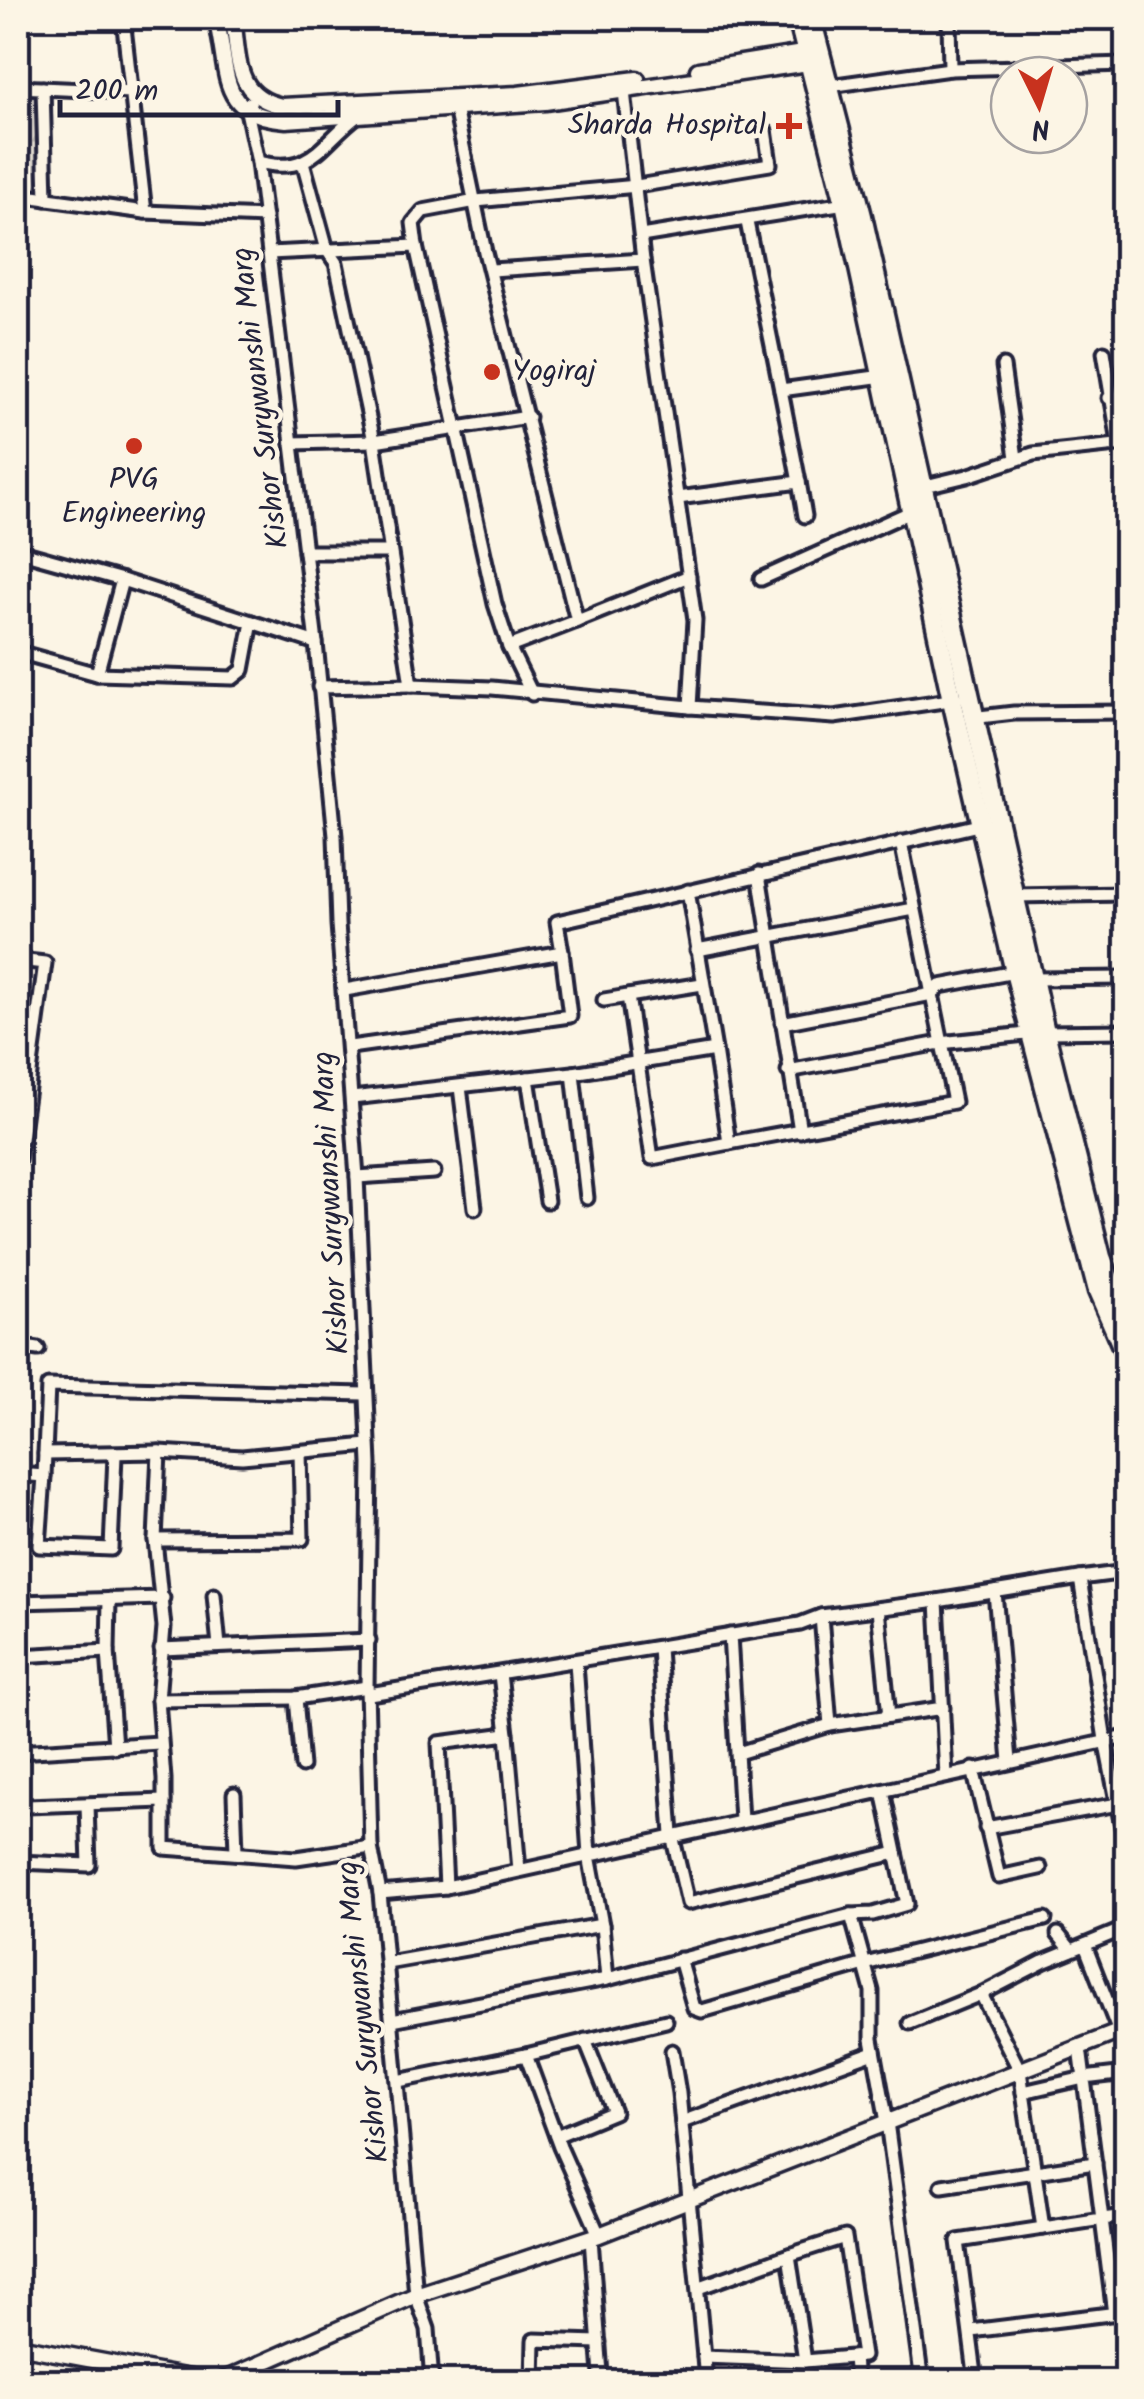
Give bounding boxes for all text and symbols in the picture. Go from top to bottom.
scale bar [60,55,338,117]
north arrow [989,55,1089,155]
text: 200 m [75,68,158,116]
place label: Sharda Hospital [568,102,766,150]
text: N [1030,104,1052,151]
marker: Sharda Hospital [776,113,802,139]
street label: Kishor Surywanshi Marg [219,244,303,552]
place label: Yogiraj [512,348,597,396]
marker: Yogiraj [481,361,503,383]
marker: PVG Engineering [123,435,145,457]
place label: PVG Engineering [61,456,207,538]
street label: Kishor Surywanshi Marg [300,1050,364,1356]
street label: Kishor Surywanshi Marg [324,1858,404,2166]

